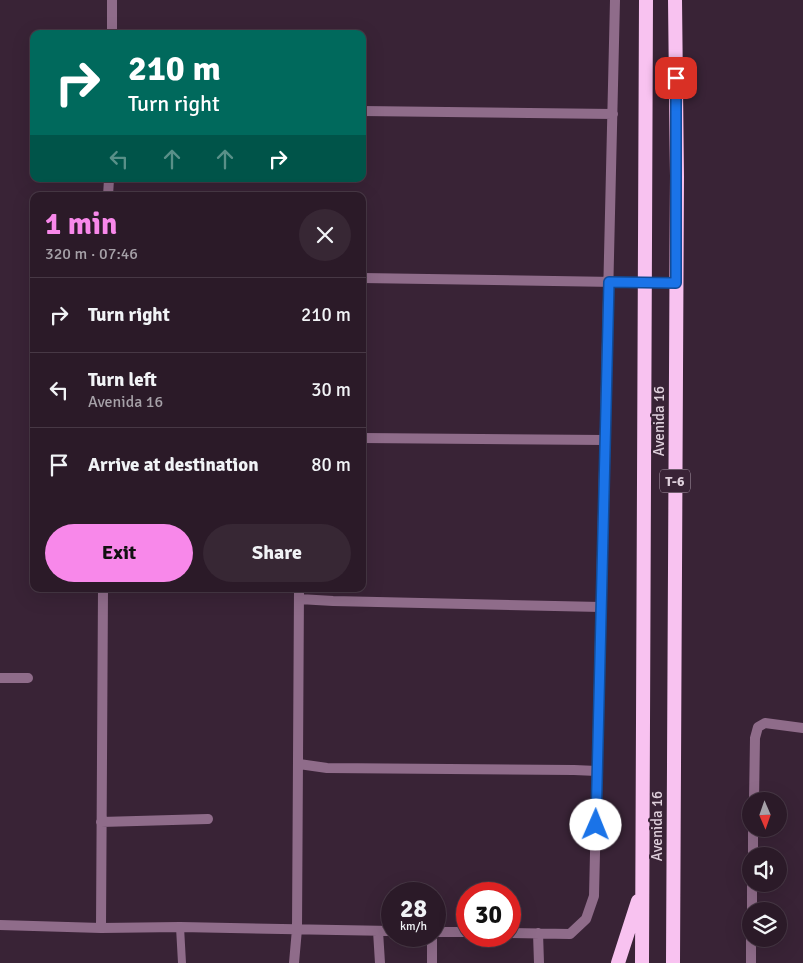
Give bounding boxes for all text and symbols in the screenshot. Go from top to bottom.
text: 210 m [128,47,221,90]
icon: right [45,50,110,115]
pin [655,57,697,99]
icon: arrive [662,64,690,92]
text: Turn right [128,90,220,117]
icon: left [105,145,133,173]
icon: ahead [158,145,186,173]
icon: ahead [211,145,239,173]
icon: right [264,145,292,173]
text: 1 min [45,206,117,243]
button: close [299,209,351,261]
text: 320 m · 07:46 [45,244,138,264]
icon: right [45,301,73,329]
text: Turn right [88,303,170,327]
text: 210 m [301,303,351,327]
text: Turn left [88,368,157,392]
icon: left [45,376,73,404]
text: 30 m [311,378,351,402]
street label: Avenida 16 [650,386,668,456]
text: Avenida 16 [88,392,163,412]
icon: arrive [45,451,73,479]
text: Arrive at destination [88,453,259,477]
text: 80 m [311,453,351,477]
road number: T-6 [660,470,690,492]
button: Exit [45,524,193,582]
button: Share [203,524,351,582]
street label: Avenida 16 [648,791,666,861]
north arrow [742,792,788,838]
map controls [742,792,787,947]
position arrow [569,798,621,850]
button: sound [742,847,787,892]
speed limit sign: 30 [456,882,521,947]
text: 28 [400,893,427,924]
button: layers [742,902,787,947]
text: km/h [400,919,427,934]

